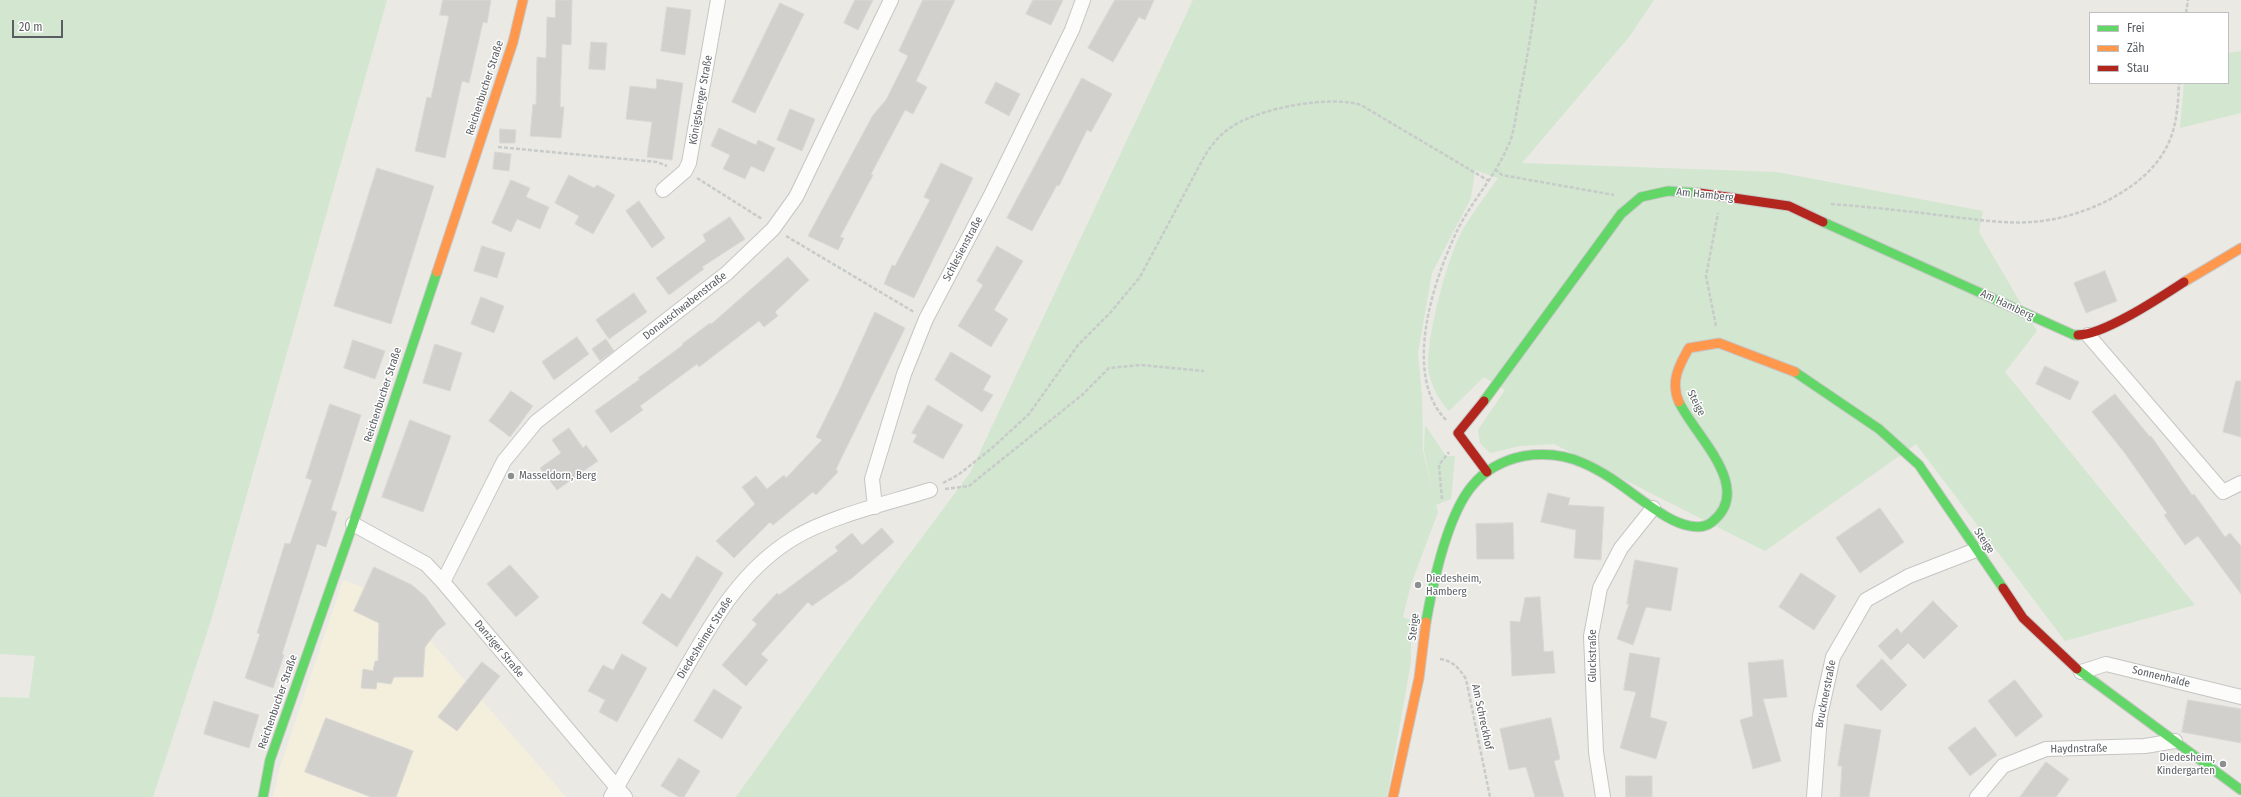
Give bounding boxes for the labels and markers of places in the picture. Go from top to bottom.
place label: Masseldorn, Berg [519,469,596,483]
marker: Masseldorn, Berg [506,471,516,481]
place label: Diedesheim, Hamberg [1426,572,1481,598]
marker: Diedesheim, Hamberg [1413,580,1423,590]
place label: Diedesheim, Kindergarten [2157,751,2215,777]
marker: Diedesheim, Kindergarten [2218,759,2228,769]

